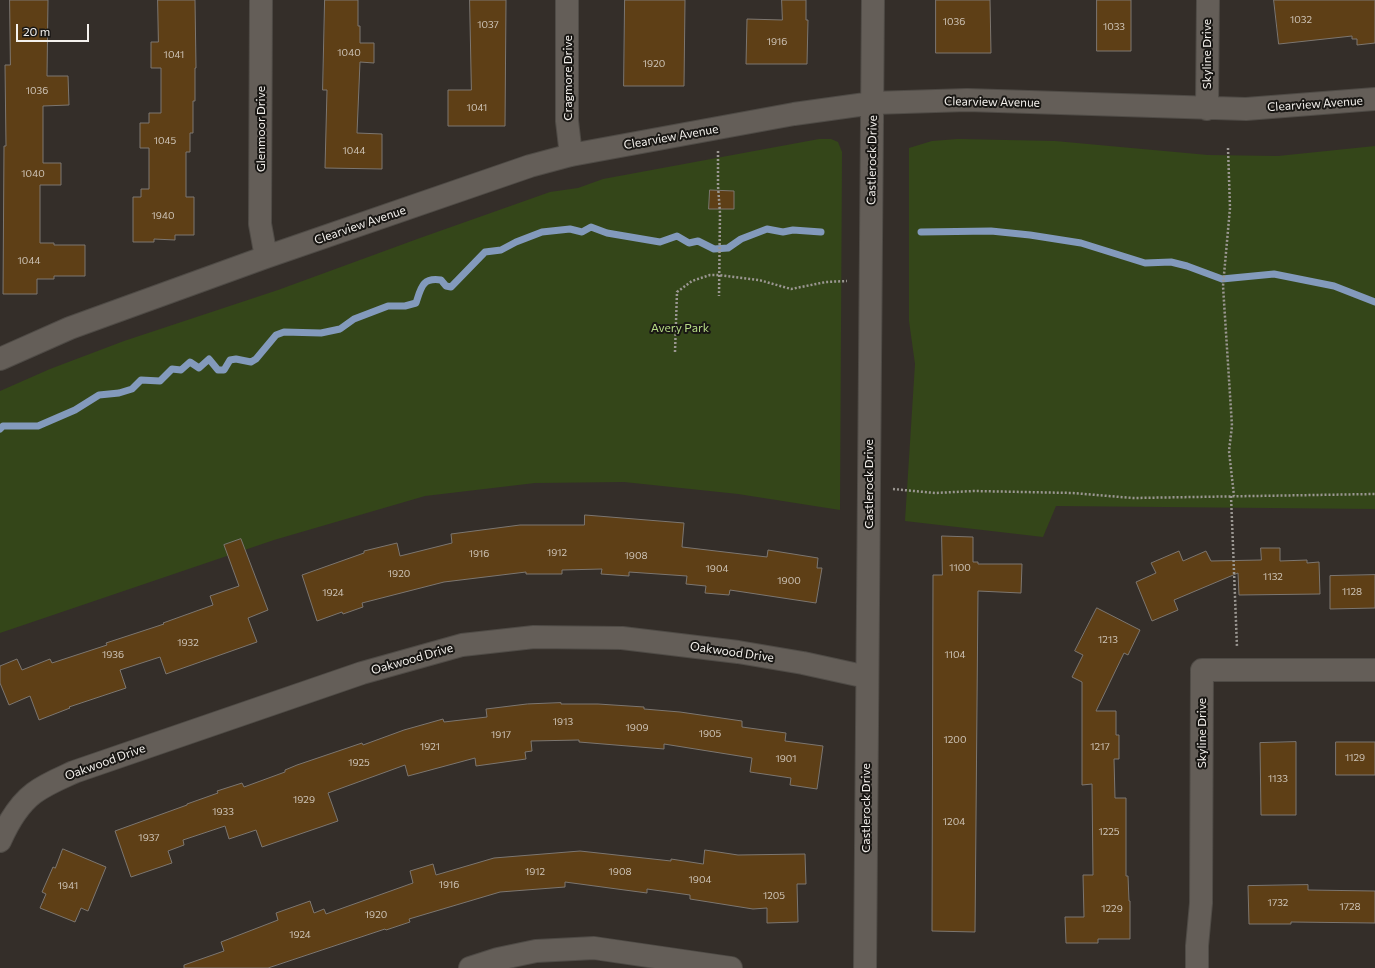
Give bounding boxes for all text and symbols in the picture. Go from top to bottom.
house number: 1032 [1290,14,1312,26]
scale bar [18,16,91,42]
house number: 1036 [943,16,965,28]
house number: 1037 [477,19,499,31]
street label: Skyline Drive [1200,19,1214,89]
house number: 1033 [1103,21,1125,33]
text: 20 m [23,24,50,38]
street label: Cragmore Drive [561,35,575,121]
house number: 1916 [767,36,787,48]
house number: 1040 [337,47,361,59]
house number: 1041 [164,49,184,61]
house number: 1920 [643,58,665,70]
house number: 1036 [26,85,48,97]
street label: Glenmoor Drive [254,86,268,172]
street label: Clearview Avenue [1267,93,1363,115]
street label: Clearview Avenue [944,94,1040,110]
house number: 1041 [467,102,487,114]
street label: Castlerock Drive [864,115,880,205]
street label: Clearview Avenue [622,122,720,152]
house number: 1045 [154,135,176,147]
house number: 1044 [343,145,365,157]
house number: 1040 [21,168,45,180]
street label: Clearview Avenue [312,203,408,247]
house number: 1940 [152,210,174,222]
house number: 1044 [18,255,40,267]
park label: Avery Park [651,321,709,335]
street label: Castlerock Drive [862,439,876,529]
house number: 1912 [547,547,567,559]
house number: 1916 [469,548,489,560]
house number: 1908 [625,550,647,562]
house number: 1100 [949,562,971,574]
house number: 1904 [706,563,728,575]
house number: 1920 [388,568,410,580]
house number: 1132 [1263,571,1283,583]
house number: 1900 [777,575,801,587]
house number: 1128 [1342,586,1362,598]
house number: 1924 [322,587,344,599]
house number: 1213 [1098,634,1118,646]
house number: 1932 [177,637,199,649]
street label: Oakwood Drive [689,639,775,665]
street label: Oakwood Drive [369,640,455,678]
house number: 1936 [102,649,124,661]
house number: 1104 [944,649,966,661]
street label: Skyline Drive [1195,698,1209,768]
house number: 1913 [553,716,573,728]
house number: 1909 [626,722,648,734]
house number: 1905 [699,728,721,740]
house number: 1917 [491,729,511,741]
house number: 1200 [944,734,966,746]
street label: Oakwood Drive [63,741,147,783]
house number: 1921 [420,741,440,753]
house number: 1217 [1090,741,1110,753]
house number: 1129 [1345,752,1365,764]
house number: 1901 [775,753,797,765]
house number: 1925 [348,757,370,769]
street label: Castlerock Drive [859,763,873,853]
house number: 1133 [1268,773,1288,785]
house number: 1929 [293,794,315,806]
house number: 1933 [212,806,234,818]
house number: 1204 [943,816,965,828]
house number: 1225 [1098,826,1120,838]
house number: 1937 [138,832,160,844]
house number: 1912 [525,866,545,878]
house number: 1908 [609,866,631,878]
house number: 1904 [689,874,711,886]
house number: 1916 [439,879,459,891]
house number: 1941 [58,880,78,892]
house number: 1205 [763,890,785,902]
house number: 1732 [1268,897,1288,909]
house number: 1728 [1339,901,1361,913]
house number: 1229 [1101,903,1123,915]
house number: 1920 [365,909,387,921]
house number: 1924 [289,929,311,941]

